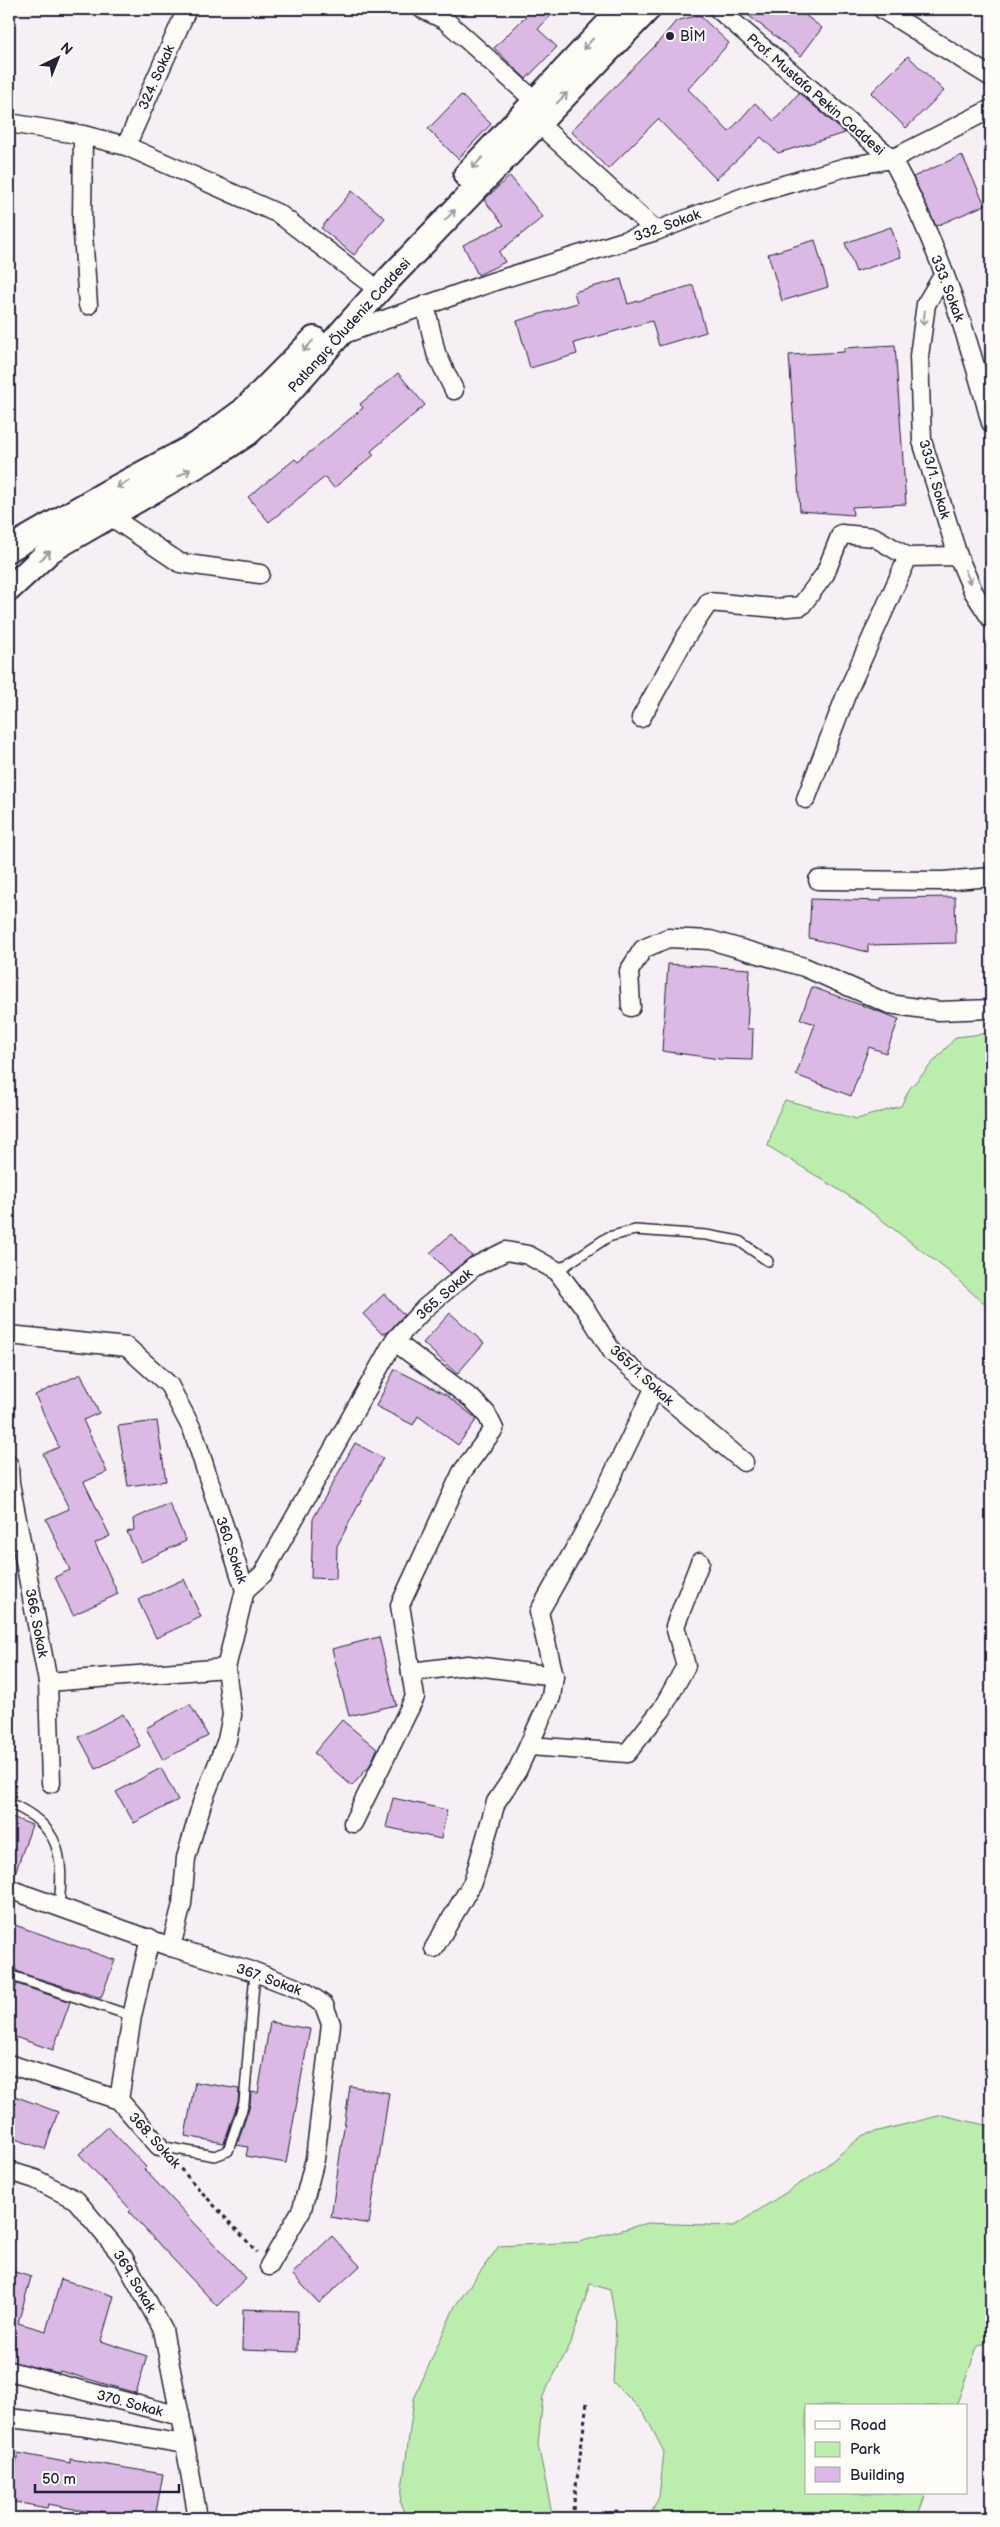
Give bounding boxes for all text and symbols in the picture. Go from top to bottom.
place label: BİM [680,27,706,45]
marker: BİM [664,30,676,42]
street label: Prof. Mustafa Pekin Caddesi [743,30,888,159]
north arrow [32,32,82,82]
one-way arrow [582,38,594,51]
text: N [57,39,76,59]
street label: 324. Sokak [135,42,178,112]
one-way arrow [556,91,568,104]
one-way arrow [471,156,483,169]
street label: 332. Sokak [632,206,703,245]
one-way arrow [444,209,456,222]
street label: 333. Sokak [927,253,968,324]
street label: Patlangıç Öludeniz Caddesi [284,254,414,396]
one-way arrow [919,310,929,326]
one-way arrow [302,340,313,353]
street label: 333/1. Sokak [915,438,954,521]
one-way arrow [177,468,191,478]
one-way arrow [115,479,130,489]
one-way arrow [38,550,51,562]
one-way arrow [964,570,973,585]
street label: 365. Sokak [413,1265,476,1324]
street label: 365/1. Sokak [606,1342,677,1409]
street label: 360. Sokak [212,1515,251,1586]
street label: 366. Sokak [22,1587,52,1659]
street label: 367. Sokak [234,1960,304,1999]
street label: 368. Sokak [125,2109,184,2172]
street label: 369. Sokak [109,2247,160,2315]
street label: 370. Sokak [95,2387,165,2420]
legend [805,2404,968,2494]
text: Road [850,2416,886,2435]
text: Park [850,2440,881,2459]
scale bar [35,2462,179,2494]
text: Building [850,2466,905,2485]
text: 50 m [42,2470,76,2489]

